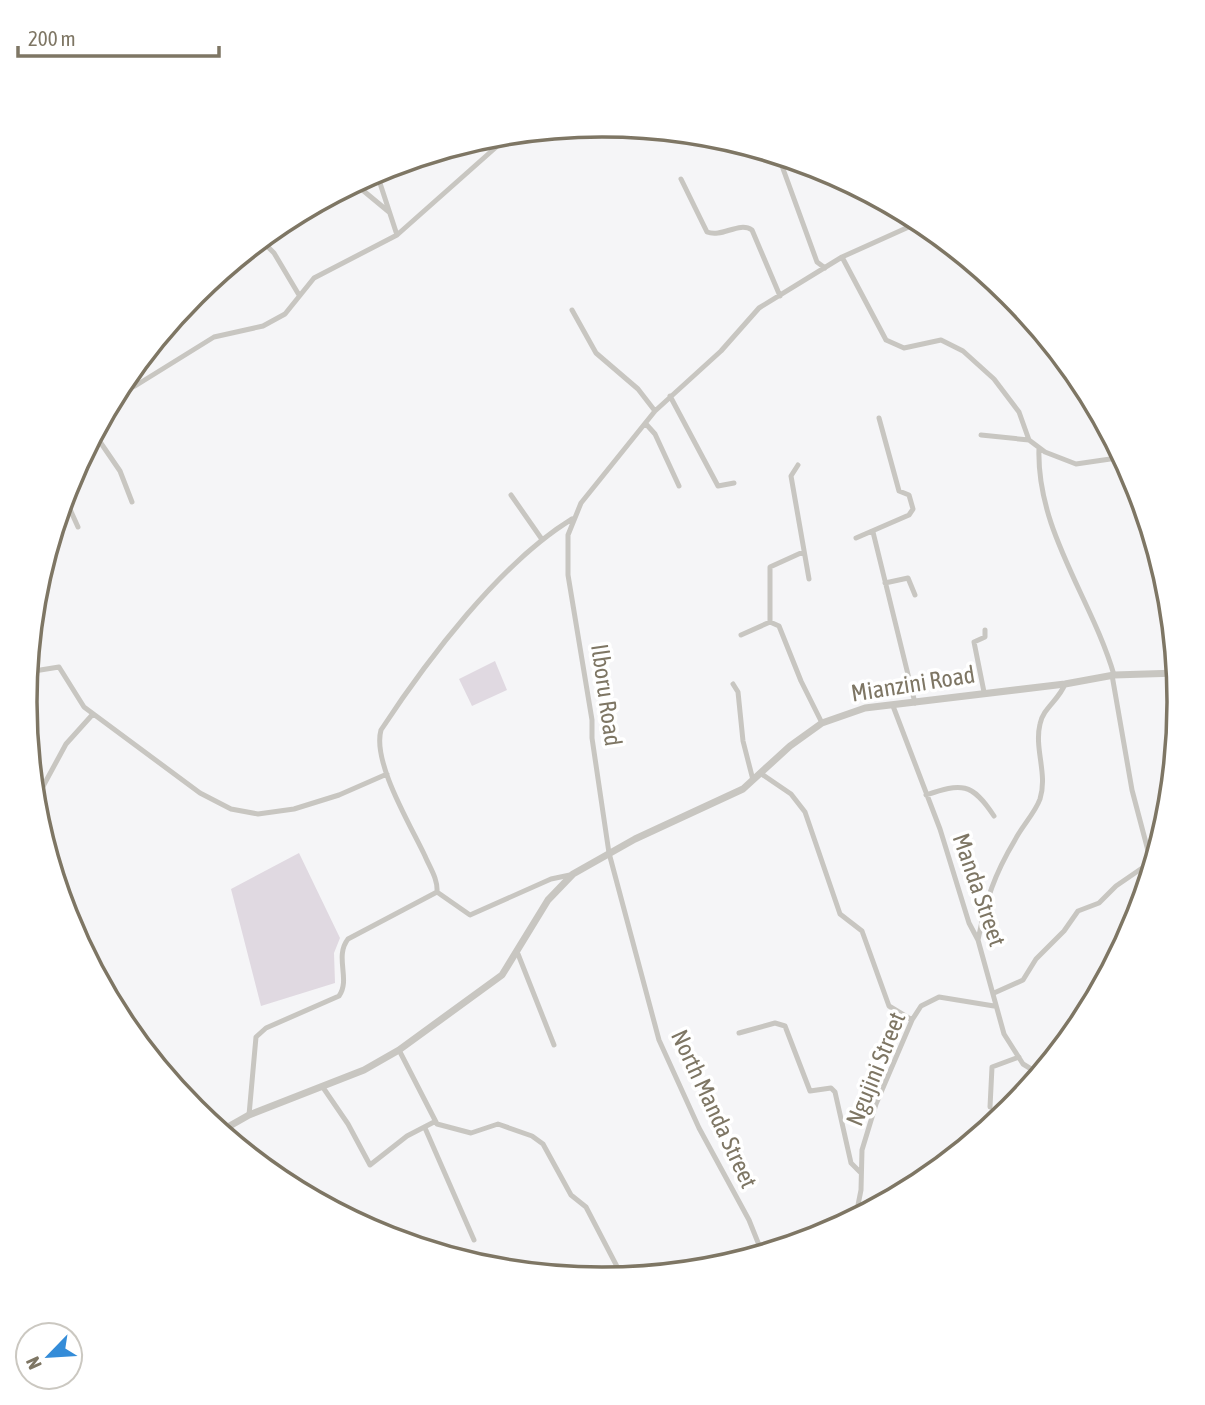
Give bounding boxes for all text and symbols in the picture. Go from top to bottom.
scale bar [18,14,219,58]
text: 200 m [28,26,76,50]
street label: Ilboru Road [586,642,627,748]
street label: Mianzini Road [849,660,977,707]
street label: Manda Street [948,830,1011,950]
street label: Ngujini Street [841,1008,911,1130]
street label: North Manda Street [666,1025,763,1192]
north arrow [14,1321,84,1391]
text: N [21,1353,46,1373]

